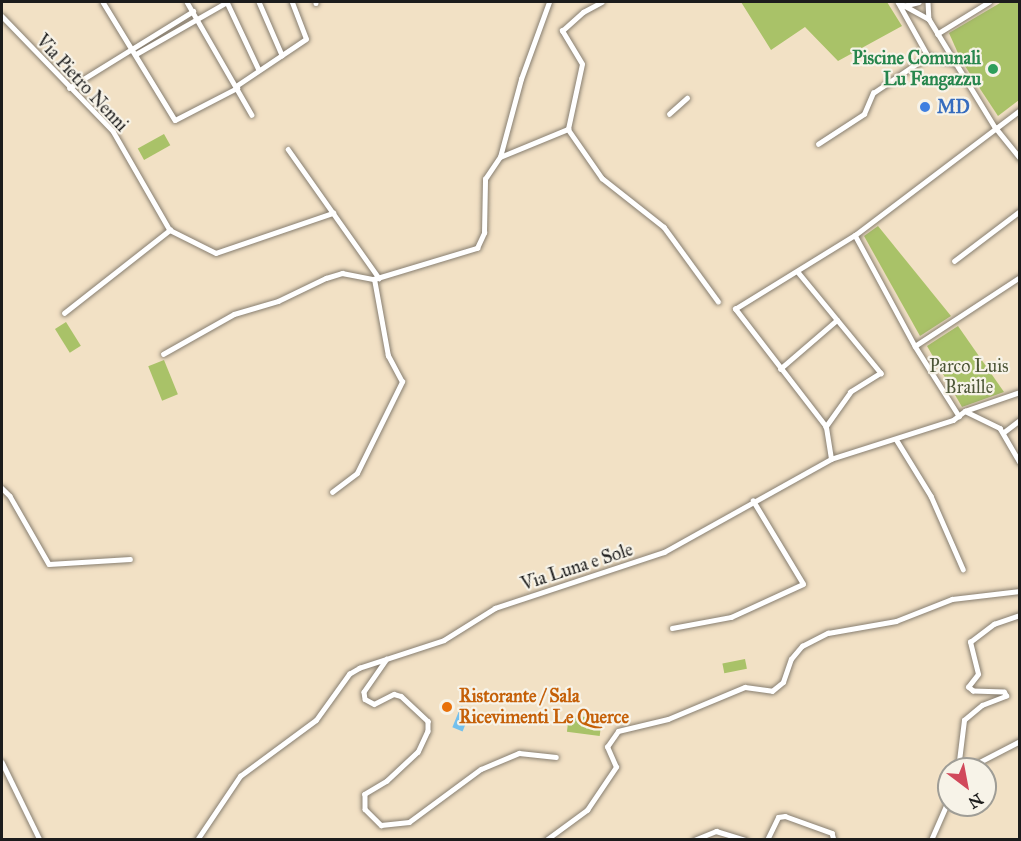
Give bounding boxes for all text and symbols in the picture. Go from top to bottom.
street label: Via Pietro Nenni [32,30,132,136]
place label: Piscine Comunali Lu Fangazzu [852,48,981,90]
marker: Piscine Comunali Lu Fangazzu [986,62,1000,76]
place label: MD [937,96,970,118]
marker: MD [918,100,932,114]
park label: Parco Luis Braille [929,356,1009,398]
street label: Via Luna e Sole [518,539,636,595]
place label: Ristorante / Sala Ricevimenti Le Querce [459,686,629,728]
marker: Ristorante / Sala Ricevimenti Le Querce [440,700,454,714]
north arrow [937,757,997,817]
text: N [965,789,987,813]

